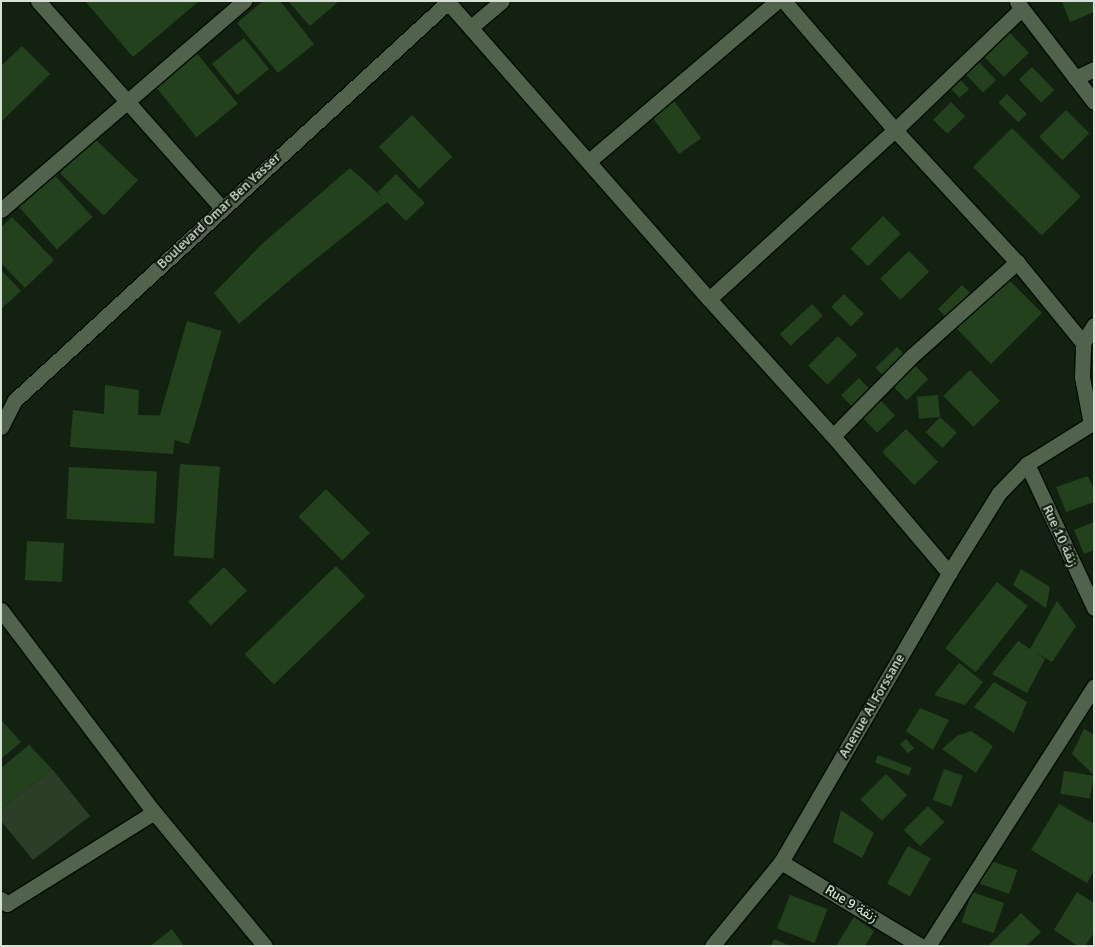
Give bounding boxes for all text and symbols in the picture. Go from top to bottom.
street label: Boulevard Omar Ben Yasser [154,149,284,273]
street label: Rue 10 زنقة [1038,503,1082,569]
street label: Anenue Al Forssane [835,651,909,761]
street label: Rue 9 زنقة [822,882,880,926]

